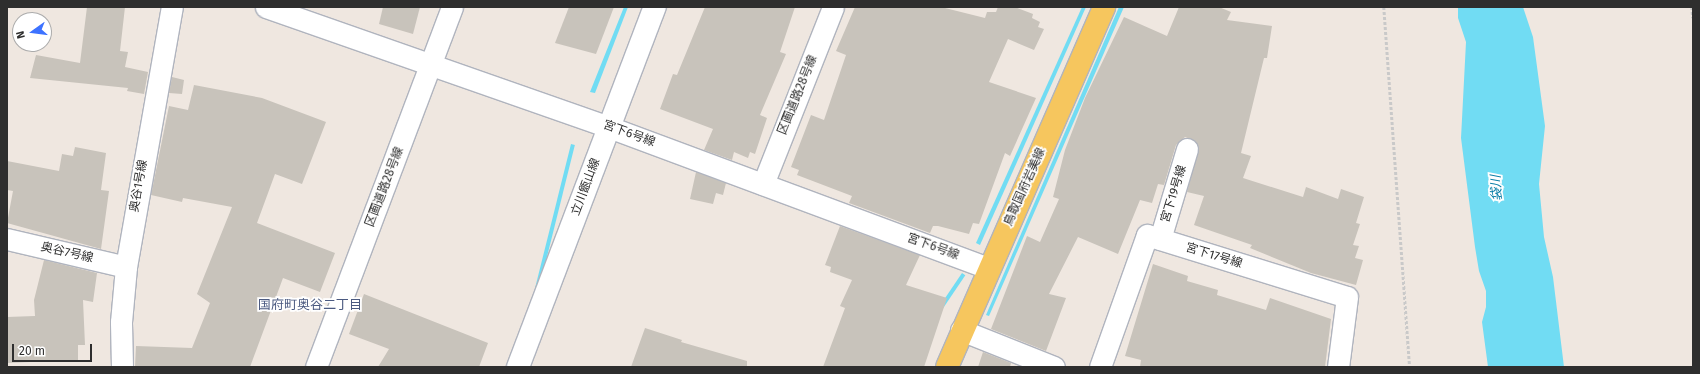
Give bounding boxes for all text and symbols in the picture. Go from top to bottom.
north arrow [12,12,52,52]
text: N [14,30,28,40]
street label: 区画道路28号線 [775,53,821,137]
street label: 宮下6号線 [601,118,657,150]
street label: 区画道路28号線 [363,145,407,229]
street label: 鳥取国府岩美線 [1001,146,1049,228]
street label: 立川甑山線 [569,156,603,218]
street label: 奥谷1号線 [127,159,151,213]
street label: 宮下19号線 [1158,163,1190,225]
water label: 袋川 [1489,175,1505,201]
street label: 宮下6号線 [905,231,961,263]
street label: 奥谷7号線 [39,240,95,266]
street label: 宮下17号線 [1184,241,1244,271]
district label: 国府町奥谷二丁目 [258,297,362,313]
scale bar [14,336,94,362]
text: 20 m [19,344,45,358]

